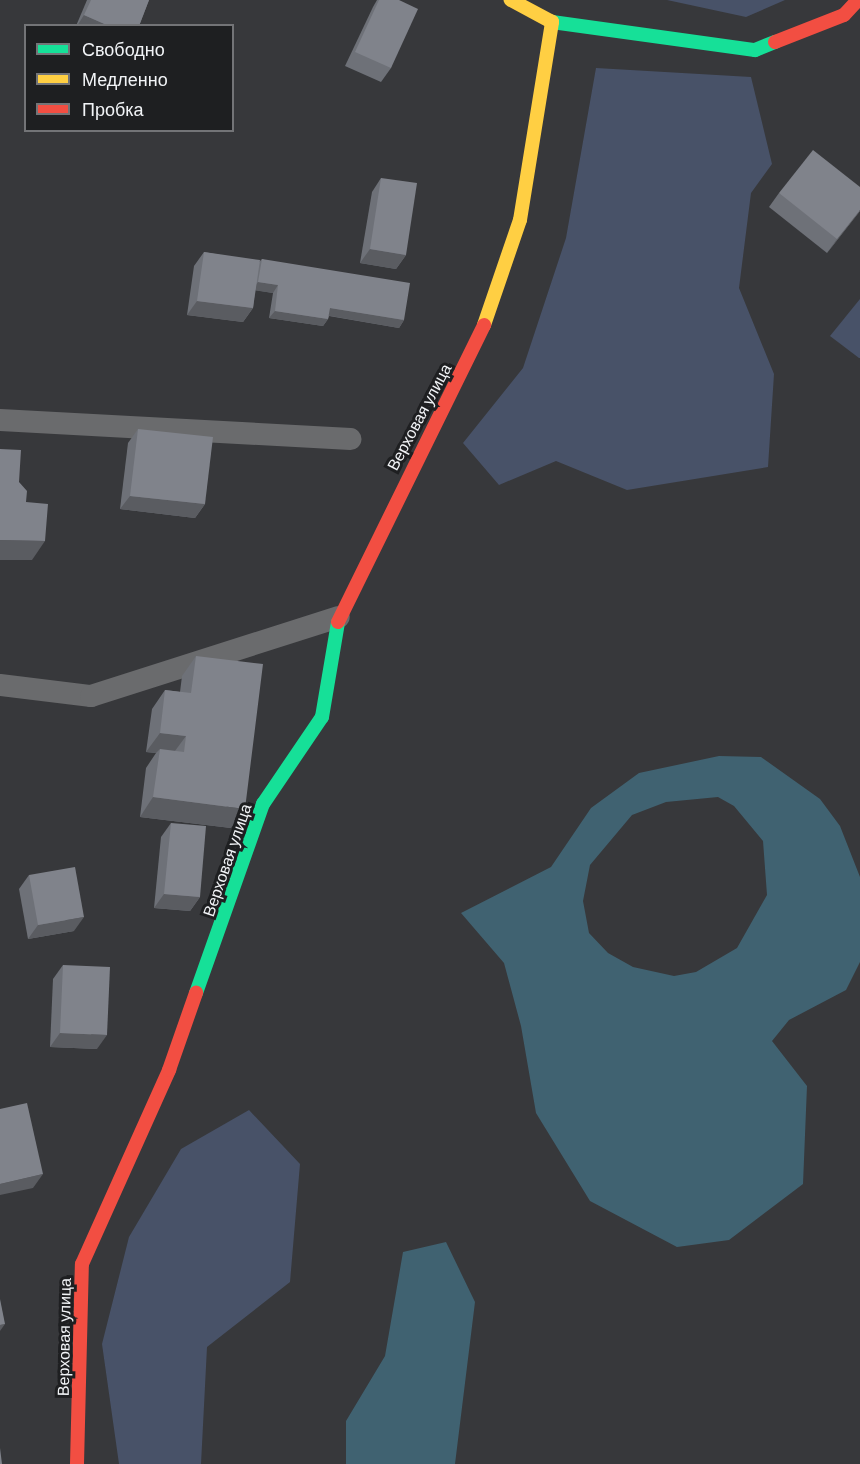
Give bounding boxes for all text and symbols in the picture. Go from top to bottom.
legend [24,24,234,132]
text: Свободно [82,38,165,60]
text: Медленно [82,68,168,90]
text: Пробка [82,98,144,120]
street label: Верховая улица [383,360,455,474]
street label: Верховая улица [199,801,255,919]
street label: Верховая улица [53,1278,75,1396]

